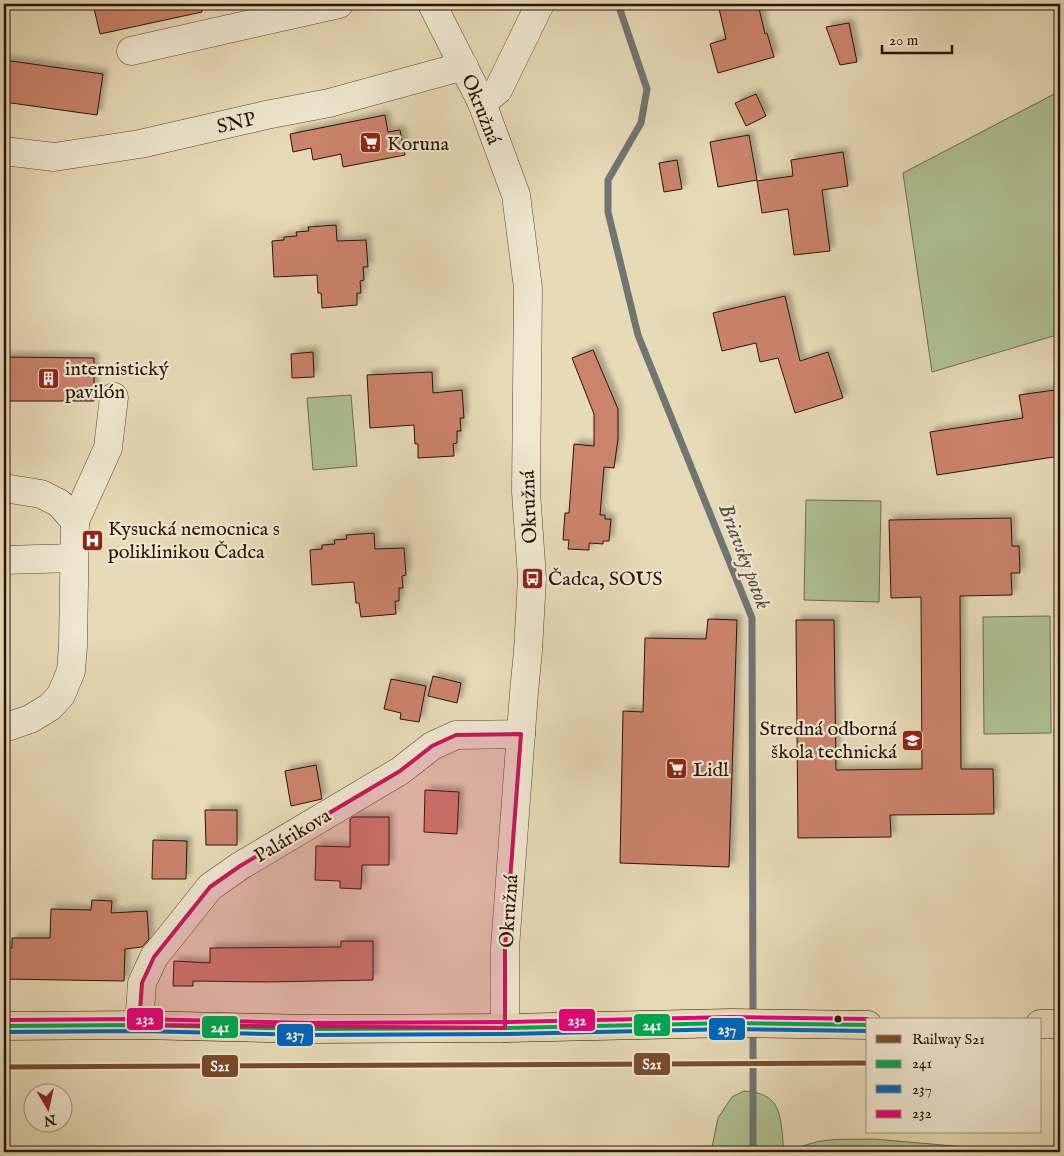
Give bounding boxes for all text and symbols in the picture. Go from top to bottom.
scale bar [882,22,952,54]
text: 20 m [889,31,919,50]
street label: Okružná [455,71,506,149]
street label: SNP [214,107,259,140]
supermarket icon: Koruna [359,131,383,155]
place label: Koruna [387,132,449,157]
place label: internistický pavilón [65,357,169,405]
building icon: internistický pavilón [37,367,61,391]
street label: Okružná [516,469,543,544]
water label: Briavsky potok [711,500,776,614]
place label: Kysucká nemocnica s poliklinikou Čadca [108,517,280,565]
hospital icon: Kysucká nemocnica s poliklinikou Čadca [80,528,104,552]
bus stop icon: Čadca, SOUS [520,566,544,590]
place label: Čadca, SOUS [548,567,663,592]
place label: Stredná odborná škola technická [760,717,897,765]
school or university icon: Stredná odborná škola technická [901,728,925,752]
supermarket icon: Lidl [665,757,689,781]
place label: Lidl [693,758,729,783]
street label: Palárikova [250,803,336,869]
street label: Okružná [494,873,525,949]
line badge: 232 [126,1007,164,1031]
line badge: 232 [558,1008,596,1032]
text: 232 [136,1011,155,1029]
text: 232 [568,1012,587,1030]
line badge: 241 [633,1013,671,1037]
unlabelled marker [833,1014,843,1024]
line badge: 241 [201,1015,239,1039]
text: 241 [643,1017,661,1035]
line badge: 237 [708,1017,746,1041]
legend [866,1018,1042,1134]
text: 241 [211,1019,229,1037]
text: 237 [718,1021,737,1039]
line badge: 237 [276,1023,314,1047]
text: 237 [286,1026,305,1044]
text: Railway S21 [912,1030,985,1049]
line badge: S21 [633,1052,671,1076]
line badge: S21 [201,1054,239,1078]
text: 241 [912,1054,932,1073]
text: S21 [643,1056,661,1074]
text: S21 [211,1058,229,1076]
text: 237 [912,1080,932,1099]
north arrow [22,1084,72,1134]
text: 232 [912,1104,932,1123]
text: N [42,1110,58,1130]

